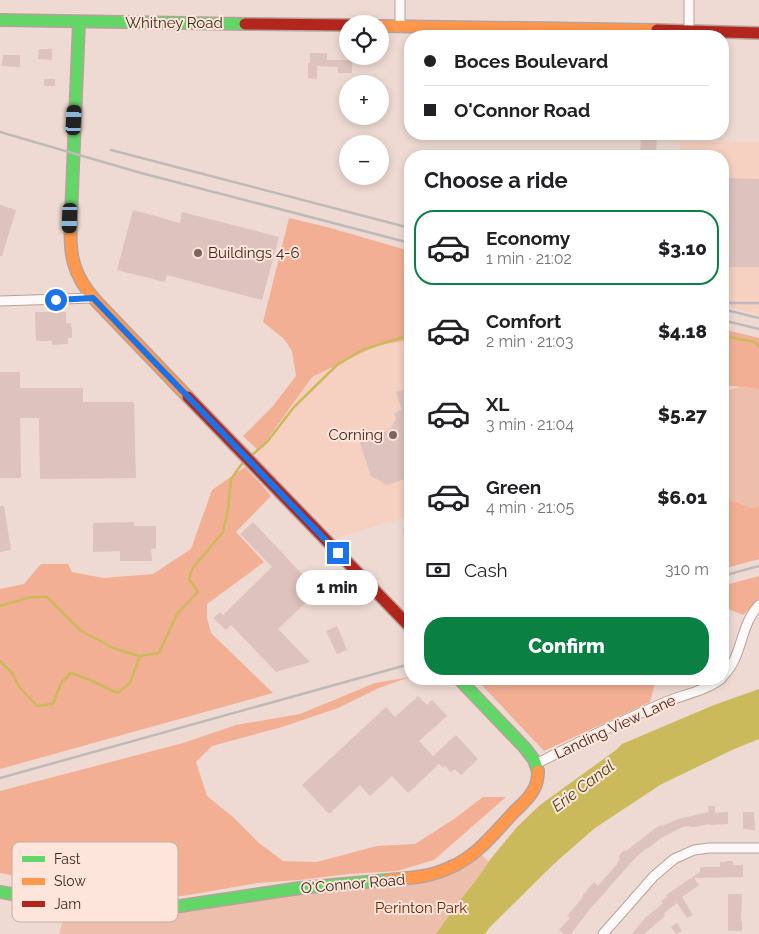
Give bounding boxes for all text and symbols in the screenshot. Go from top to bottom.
street label: Whitney Road [125,14,223,32]
map controls [339,15,389,185]
button: locate [339,15,389,65]
text: Boces Boulevard [454,50,608,72]
button: + [339,75,389,125]
text: O'Connor Road [454,99,590,121]
car [65,105,82,135]
button: − [339,135,389,185]
text: Choose a ride [424,167,568,193]
car [61,203,78,233]
icon: car [426,225,471,270]
text: Economy [486,227,570,249]
text: $3.10 [658,237,707,259]
place label: Buildings 4-6 [208,244,299,262]
marker: Buildings 4-6 [192,247,204,259]
text: 1 min · 21:02 [486,249,572,268]
route start [45,289,67,311]
icon: car [426,308,471,353]
text: Comfort [486,310,561,332]
text: $4.18 [658,320,707,342]
text: 2 min · 21:03 [486,332,574,351]
icon: car [426,391,471,436]
text: XL [486,393,509,415]
text: $5.27 [658,403,707,425]
text: 3 min · 21:04 [486,415,574,434]
place label: Corning [328,426,383,444]
marker: Corning [387,429,399,441]
icon: car [426,474,471,519]
text: Green [486,476,541,498]
text: $6.01 [657,486,707,508]
text: 4 min · 21:05 [486,498,574,517]
route end [327,542,349,564]
icon: cash [424,556,452,584]
text: Cash [464,559,508,581]
text: 310 m [665,560,709,579]
callout: 1 min [297,570,379,606]
text: 1 min [316,578,358,597]
button: Confirm [424,617,709,675]
street label: Landing View Lane [552,691,679,763]
water label: Erie Canal [548,756,618,816]
legend [12,842,178,922]
text: Fast [54,851,81,867]
street label: O'Connor Road [300,870,406,898]
text: Slow [54,873,86,889]
text: Jam [54,896,81,912]
park label: Perinton Park [375,899,467,917]

